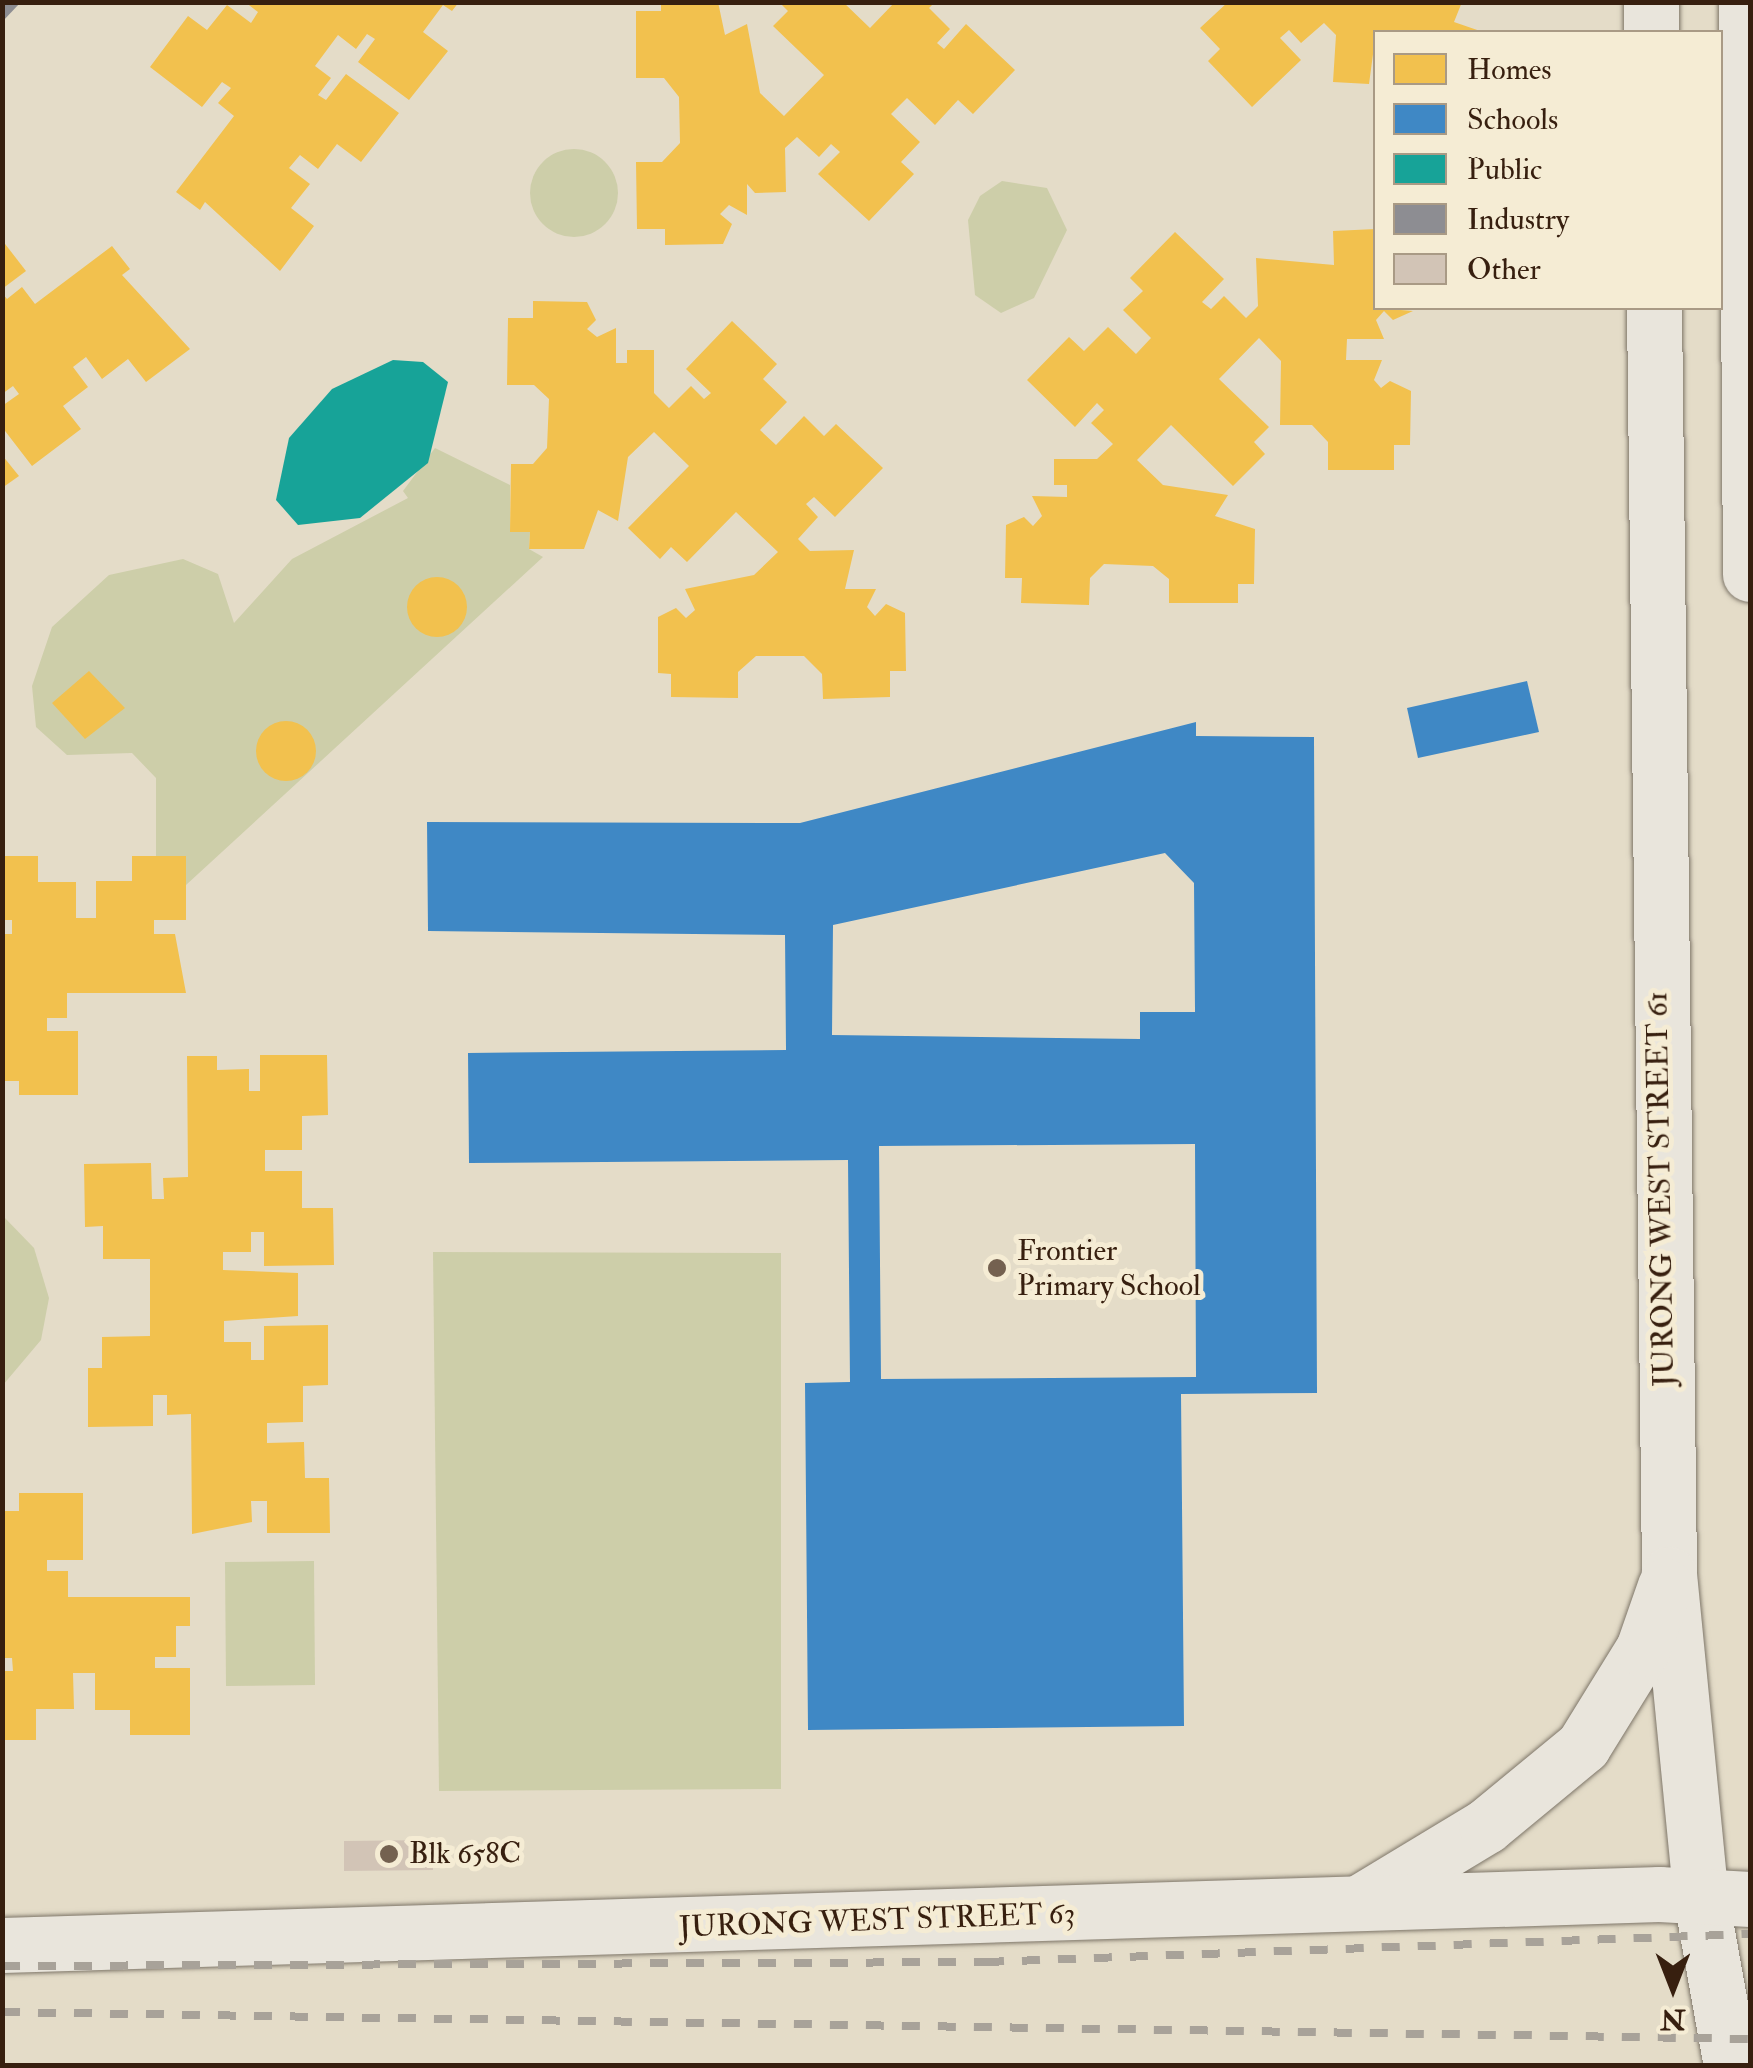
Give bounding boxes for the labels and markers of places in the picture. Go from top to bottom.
place label: Frontier Primary School [1017,1233,1201,1304]
marker: Frontier Primary School [986,1257,1008,1279]
place label: Blk 658C [409,1836,521,1872]
marker: Blk 658C [378,1843,400,1865]

